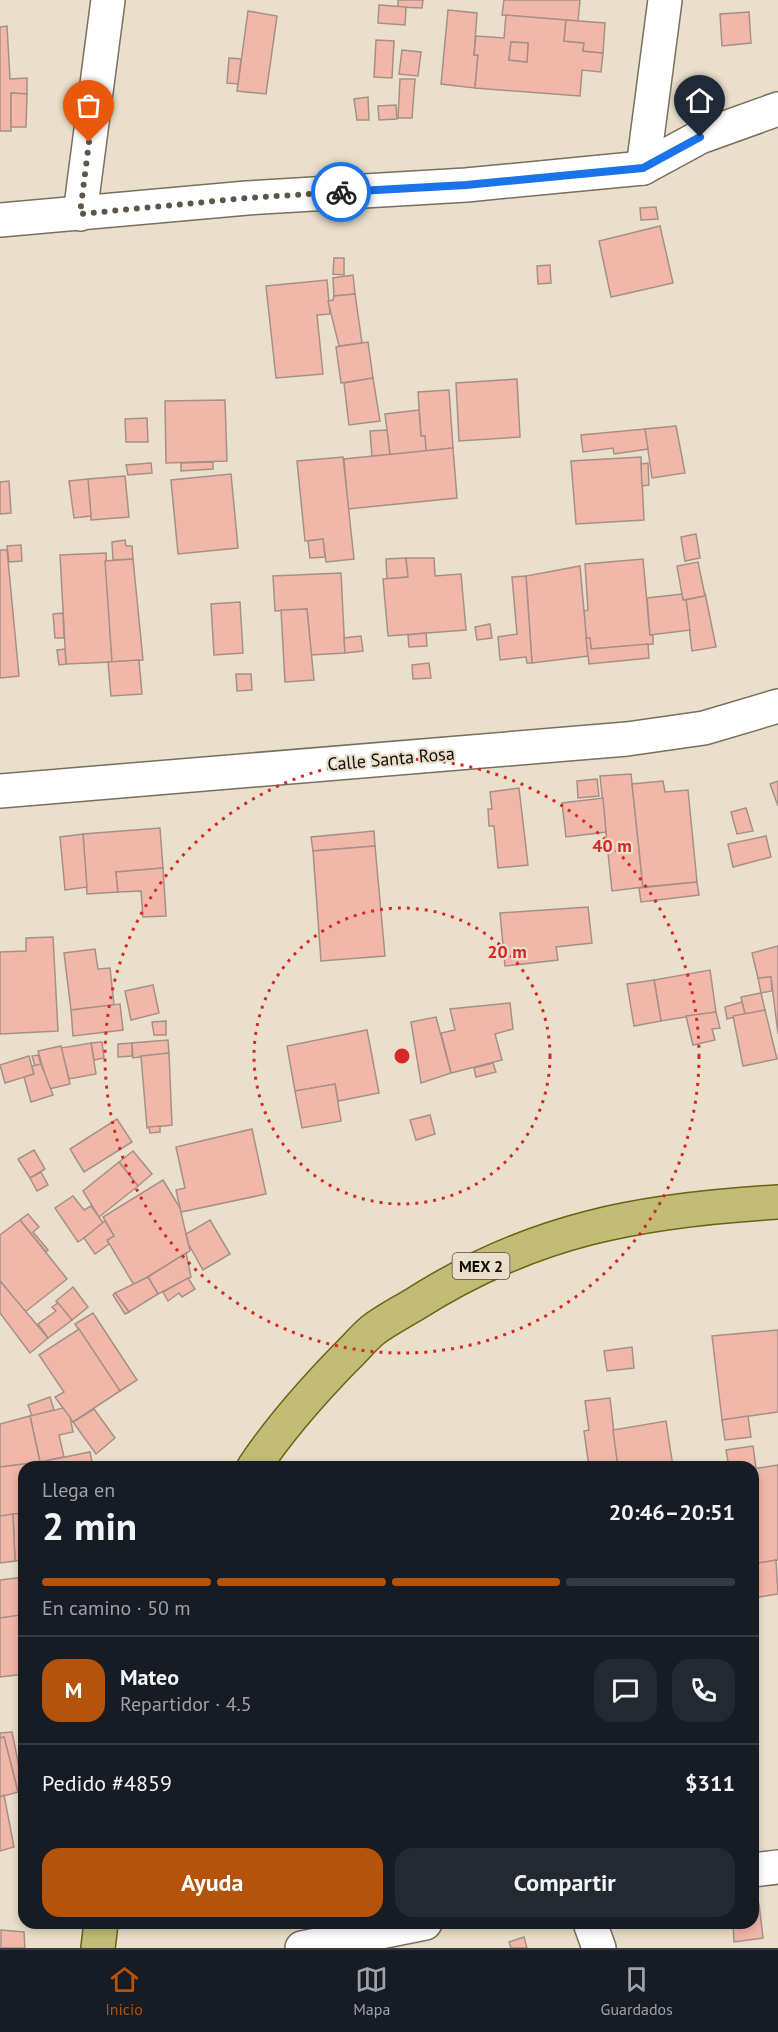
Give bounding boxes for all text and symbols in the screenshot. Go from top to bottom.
pin [674,75,725,137]
pin [63,80,114,142]
icon: home [683,84,716,117]
icon: bag [72,89,105,122]
courier [311,162,371,222]
icon: bike [325,176,358,209]
street label: Calle Santa Rosa [326,741,455,776]
text: 40 m [592,834,632,857]
text: 20 m [487,940,527,963]
centre of rings [392,1046,412,1066]
road number: MEX 2 [452,1253,510,1279]
text: Llega en [42,1477,115,1503]
text: 20:46–20:51 [609,1498,735,1526]
text: 2 min [42,1500,137,1551]
text: En camino · 50 m [42,1595,191,1621]
button: chat [594,1659,657,1722]
button: phone [672,1659,735,1722]
text: Mateo [120,1663,179,1691]
text: M [65,1676,82,1704]
text: Repartidor · 4.5 [120,1691,252,1717]
text: Pedido #4859 [42,1769,172,1797]
text: $311 [685,1769,735,1797]
button: Ayuda [42,1848,383,1917]
button: Compartir [395,1848,735,1917]
tab: Inicio [105,1963,143,2019]
tab: Mapa [353,1963,390,2019]
tab: Guardados [601,1963,673,2019]

